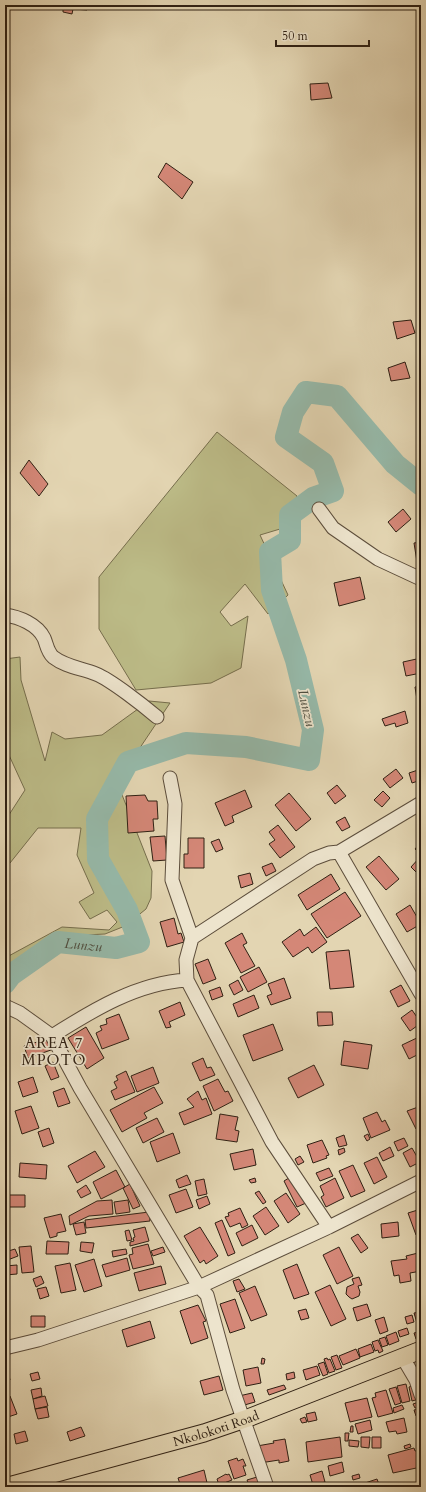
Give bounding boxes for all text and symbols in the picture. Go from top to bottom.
scale bar [276,22,369,48]
text: 50 m [282,28,309,44]
water label: Lunzu [293,688,320,729]
water label: Lunzu [64,934,103,957]
district label: AREA 7 MPOTO [22,1033,86,1070]
street label: Nkolokoti Road [171,1407,262,1451]

